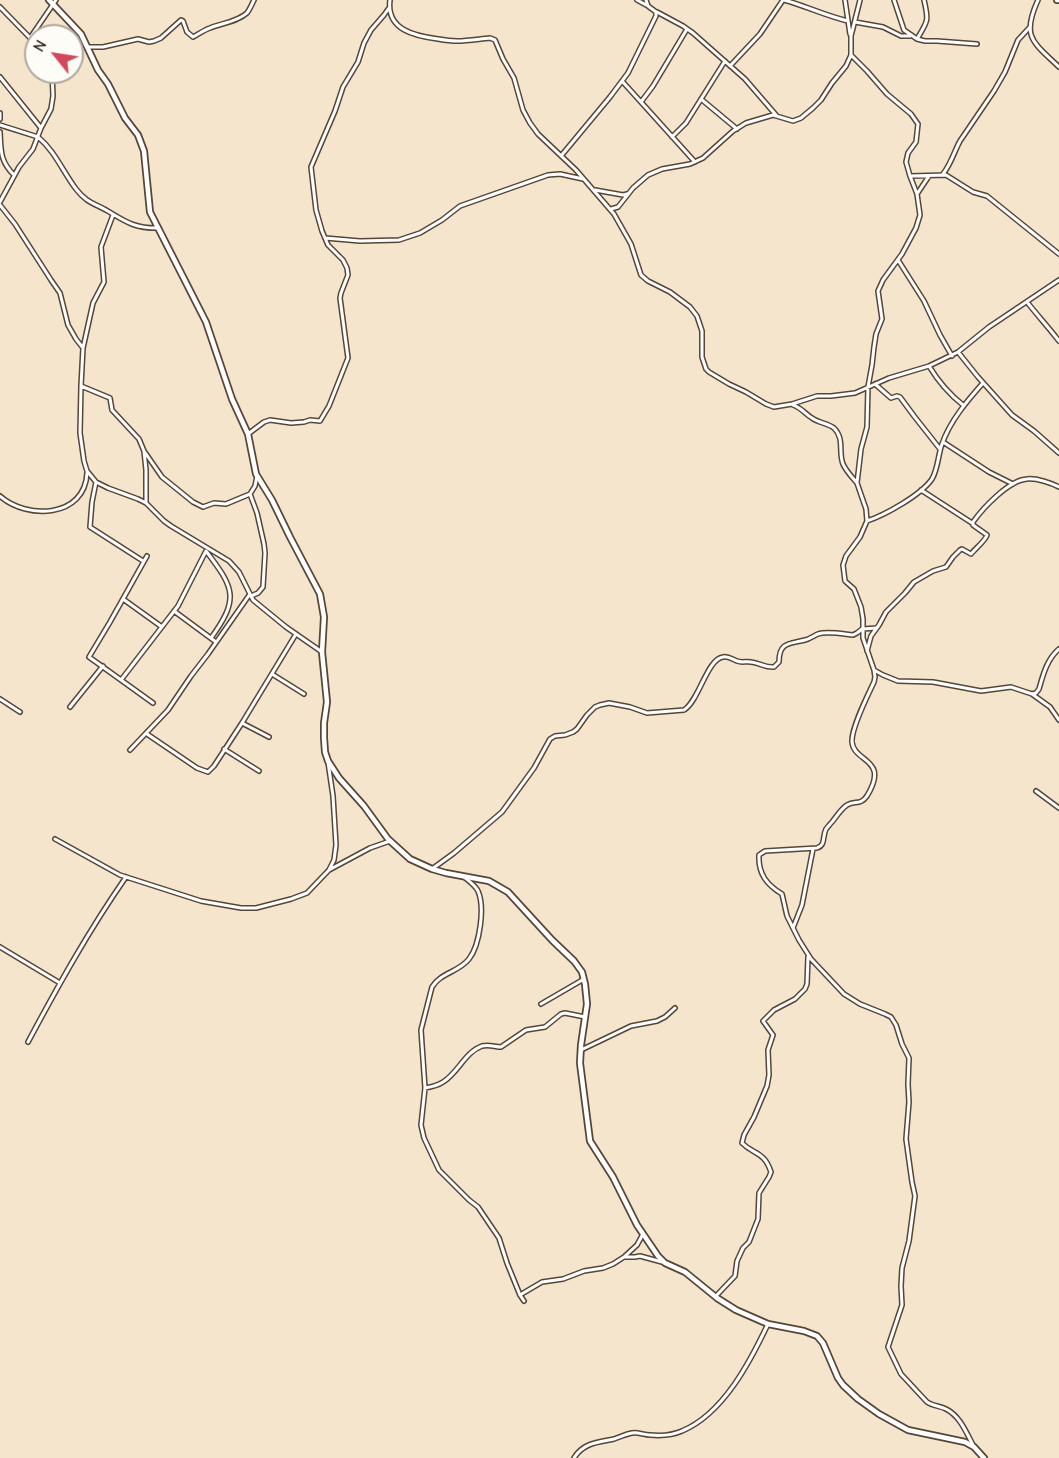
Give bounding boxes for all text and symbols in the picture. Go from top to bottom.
north arrow [24,24,84,84]
text: N [30,37,51,55]

